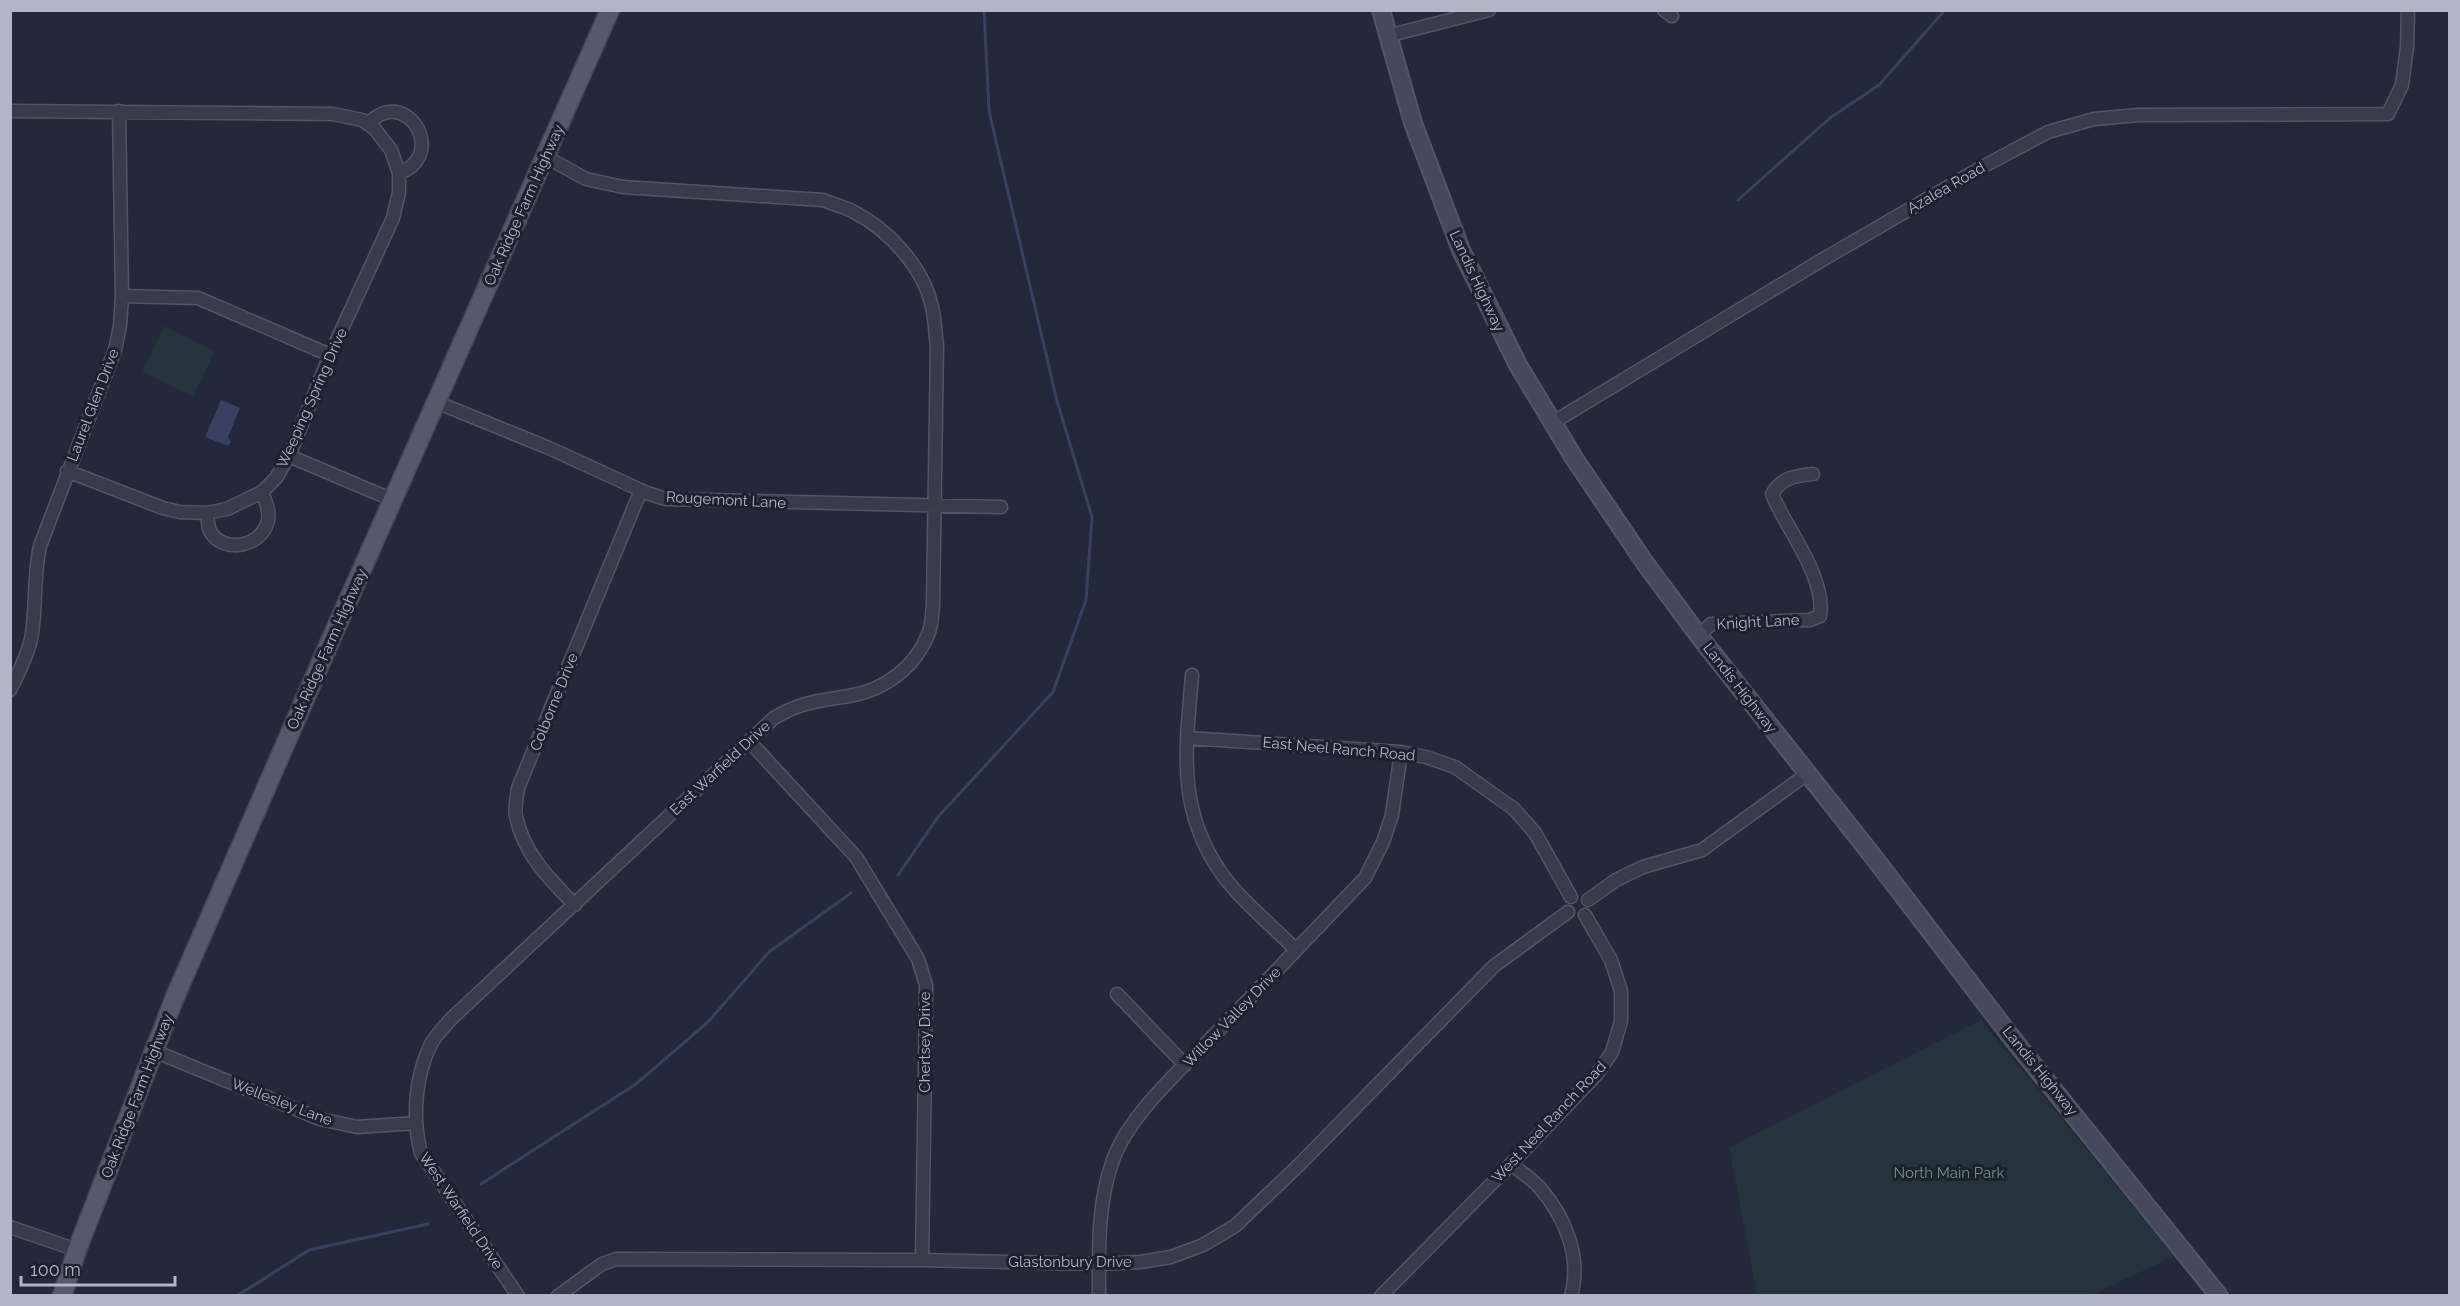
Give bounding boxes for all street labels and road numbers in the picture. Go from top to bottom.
street label: Oak Ridge Farm Highway [480,122,568,288]
street label: Azalea Road [1904,159,1988,217]
street label: Landis Highway [1446,228,1508,334]
street label: Weeping Spring Drive [273,325,351,471]
street label: Laurel Glen Drive [63,346,123,464]
street label: Rougemont Lane [666,488,787,512]
street label: Oak Ridge Farm Highway [283,566,371,732]
street label: Knight Lane [1716,611,1800,633]
street label: Landis Highway [1699,639,1781,737]
street label: Colborne Drive [526,650,582,754]
street label: East Warfield Drive [666,717,774,819]
street label: East Neel Ranch Road [1262,733,1416,765]
street label: Willow Valley Drive [1179,963,1285,1071]
street label: Chertsey Drive [916,991,934,1093]
street label: Oak Ridge Farm Highway [97,1011,177,1181]
street label: Landis Highway [1999,1023,2081,1119]
street label: West Neel Ranch Road [1488,1058,1610,1186]
street label: Wellesley Lane [229,1075,335,1130]
street label: West Warfield Drive [415,1149,507,1273]
street label: Glastonbury Drive [1008,1253,1132,1271]

